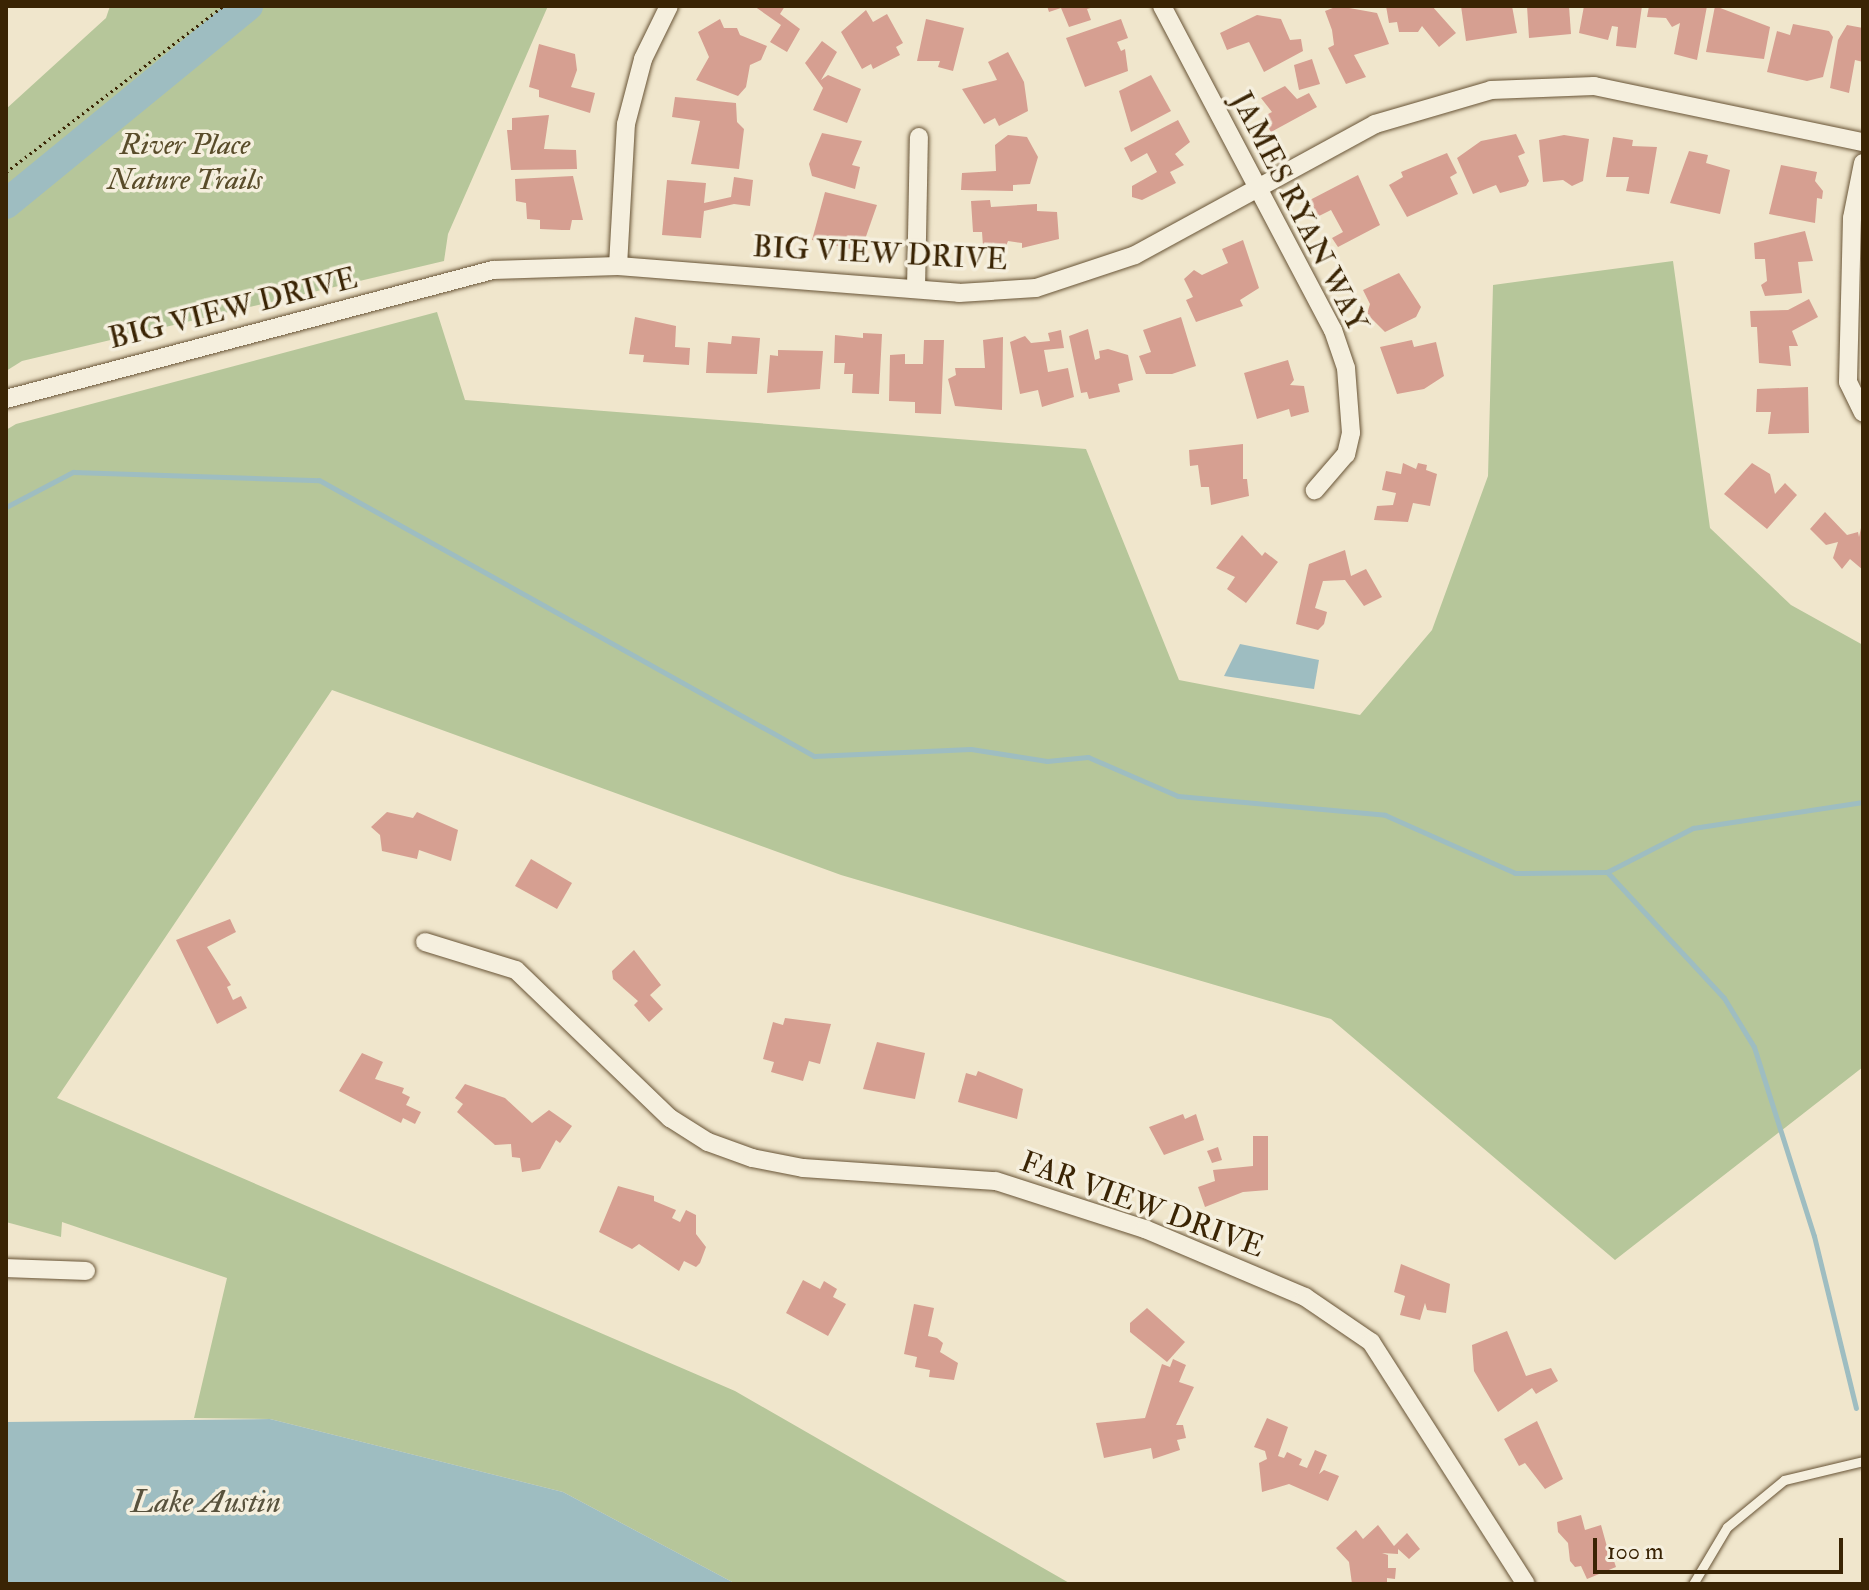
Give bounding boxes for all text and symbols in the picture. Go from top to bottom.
street label: JAMES RYAN WAY [1223,86,1375,338]
park label: River Place Nature Trails [107,127,263,198]
street label: BIG VIEW DRIVE [752,229,1008,279]
street label: BIG VIEW DRIVE [105,261,361,357]
street label: FAR VIEW DRIVE [1015,1144,1269,1266]
water label: Lake Austin [131,1483,281,1521]
scale bar [1597,1522,1847,1572]
text: 100 m [1607,1536,1664,1567]

